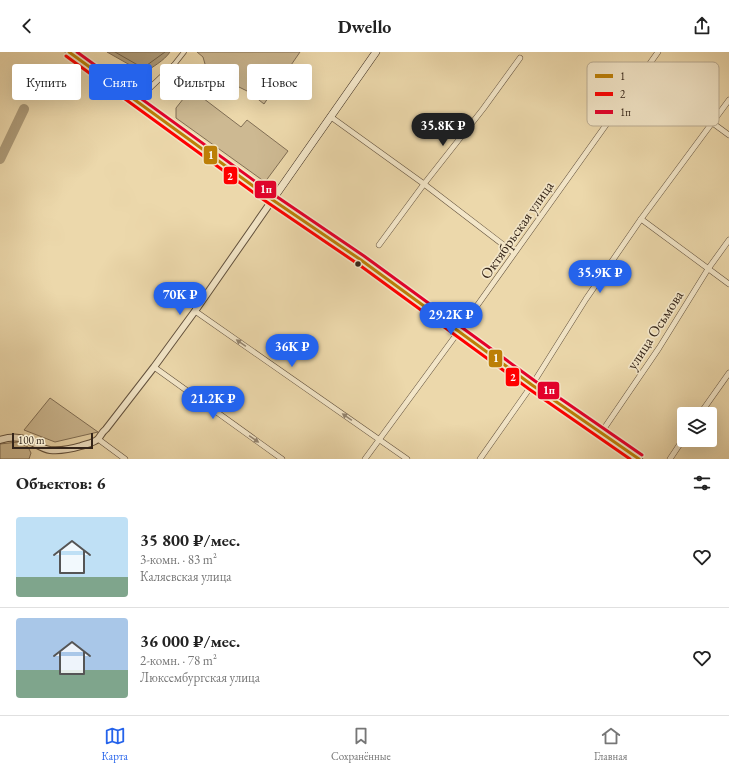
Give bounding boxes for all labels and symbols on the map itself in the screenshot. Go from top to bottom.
legend [587,62,719,126]
text: 1 [620,69,625,83]
text: 2 [620,87,626,101]
text: 1п [620,105,631,119]
pin: 35.8K ₽ [406,113,480,147]
line badge: 1 [203,145,218,165]
text: 1 [208,148,214,162]
line badge: 2 [223,166,238,185]
text: 2 [227,169,233,183]
street label: Октябрьская улица [476,177,558,283]
line badge: 1п [254,180,277,199]
text: 1п [260,182,272,196]
unlabelled marker [353,259,363,269]
pin: 35.9K ₽ [563,260,637,294]
pin: 70K ₽ [152,282,208,316]
street label: улица Осьмова [622,287,687,373]
pin: 29.2K ₽ [414,302,488,336]
pin: 36K ₽ [264,334,320,368]
one-way arrow [236,339,246,347]
line badge: 1 [488,349,503,368]
text: 1 [493,351,499,365]
line badge: 2 [505,367,520,387]
text: 2 [510,370,516,384]
line badge: 1п [537,381,560,400]
text: 1п [543,383,555,397]
pin: 21.2K ₽ [176,386,250,420]
one-way arrow [342,413,353,421]
scale bar [12,431,93,450]
one-way arrow [248,434,259,443]

